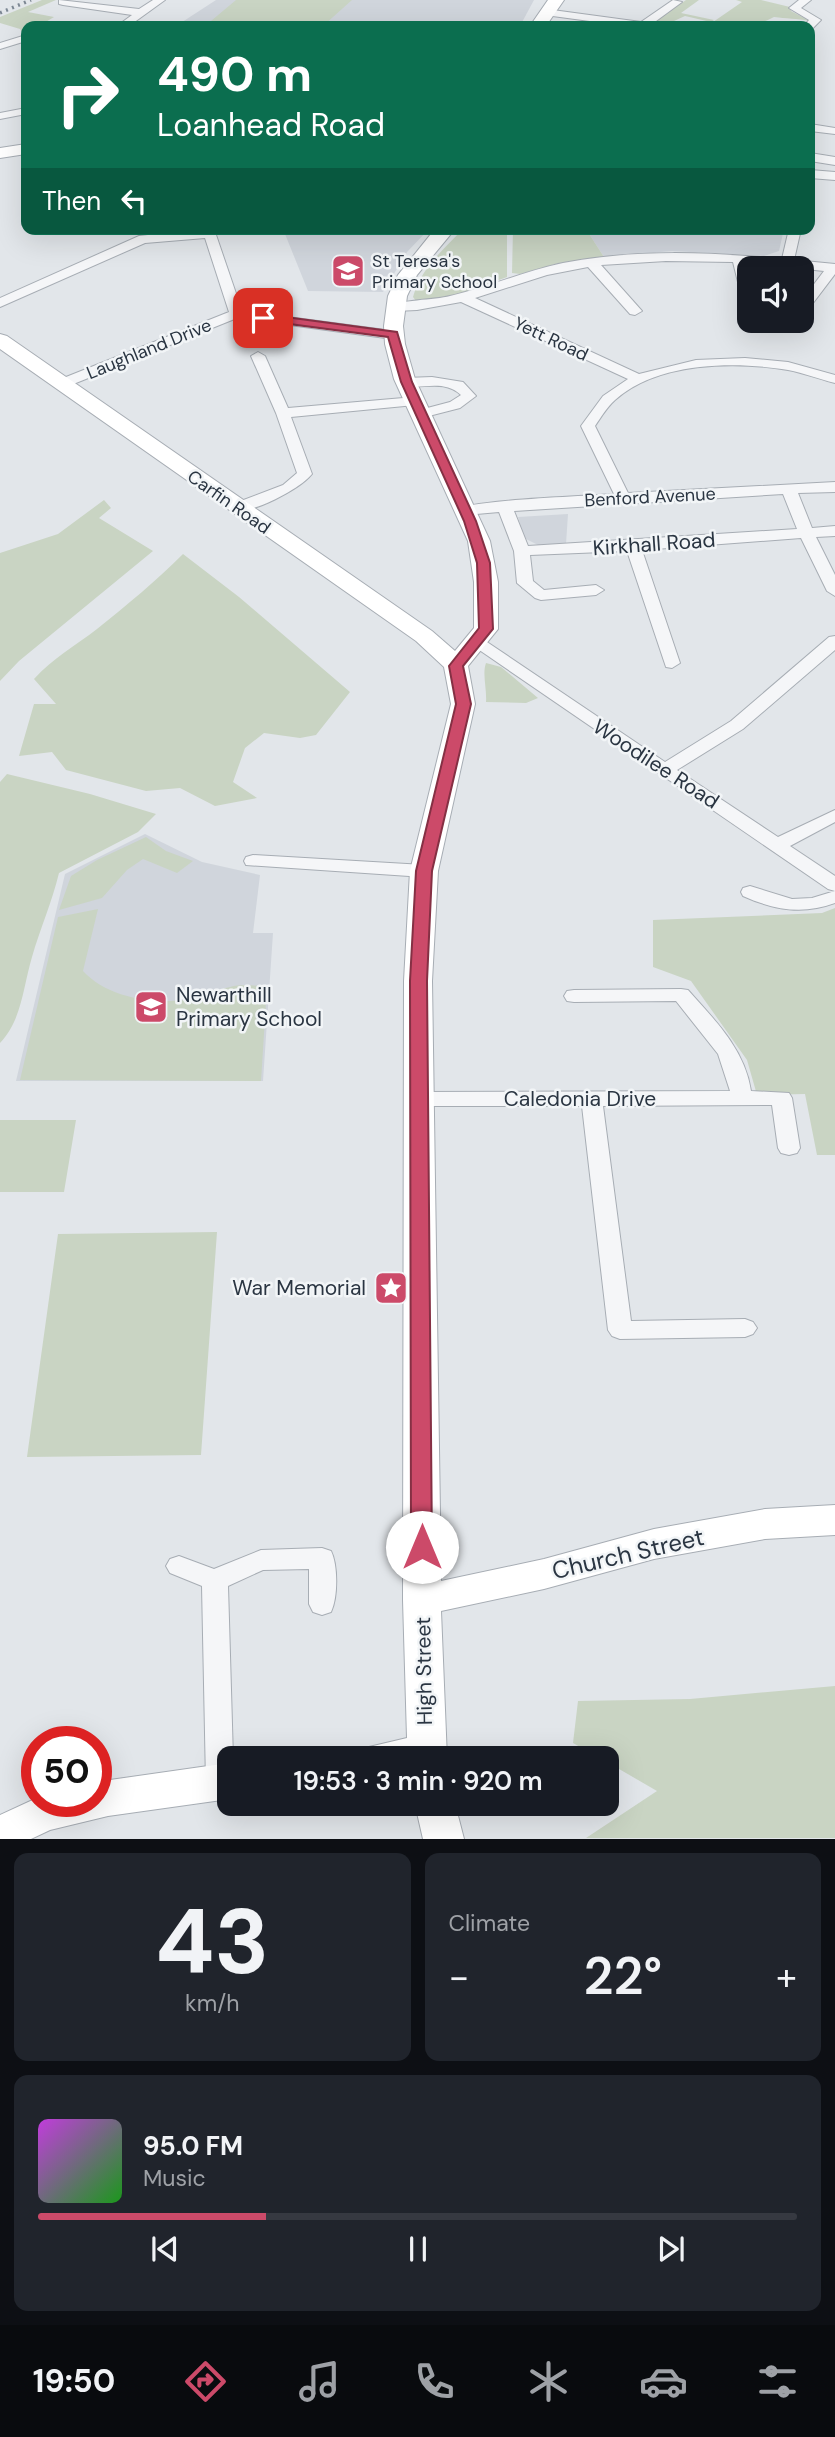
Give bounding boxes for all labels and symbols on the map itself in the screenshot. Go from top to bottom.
place label: St Teresa's Primary School [372,249,497,294]
school or university icon: St Teresa's Primary School [329,252,367,290]
pin [233,288,293,348]
street label: Yett Road [510,311,592,367]
street label: Laughland Drive [83,313,215,385]
street label: Carfin Road [183,464,275,540]
street label: Benford Avenue [584,482,716,512]
street label: Kirkhall Road [592,526,716,562]
street label: Woodilee Road [587,713,725,815]
place label: Newarthill Primary School [176,981,322,1033]
school or university icon: Newarthill Primary School [132,988,170,1026]
street label: Caledonia Drive [504,1085,656,1113]
place icon: War Memorial [372,1269,410,1307]
place label: War Memorial [232,1274,366,1302]
position arrow [385,1510,459,1584]
street label: Church Street [549,1521,707,1586]
street label: High Street [409,1617,439,1725]
speed limit sign: 50 [21,1726,112,1817]

